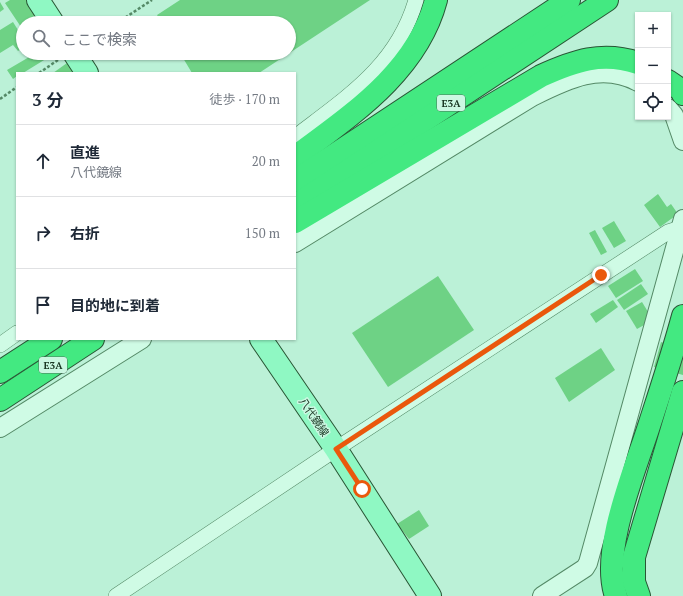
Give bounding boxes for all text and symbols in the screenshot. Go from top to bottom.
map controls [635,12,671,120]
button: + [635,12,671,48]
search box [16,16,296,60]
icon: search [30,27,52,49]
text: ここで検索 [62,29,137,49]
button: − [635,48,671,84]
button: locate [635,84,671,120]
text: 3 分 [32,88,63,111]
text: 徒歩 · 170 m [209,90,280,108]
road number: E3A [437,95,465,111]
text: 直進 [70,142,100,162]
icon: ahead [32,150,54,172]
text: 20 m [252,152,280,170]
text: 八代鏡線 [70,163,122,181]
icon: right [32,222,54,244]
text: 右折 [70,223,100,243]
text: 150 m [245,224,280,242]
route end [592,266,610,284]
icon: arrive [32,294,54,316]
text: 目的地に到着 [70,295,160,315]
road number: E3A [39,357,67,373]
street label: 八代鏡線 [296,395,332,439]
route start [353,480,371,498]

